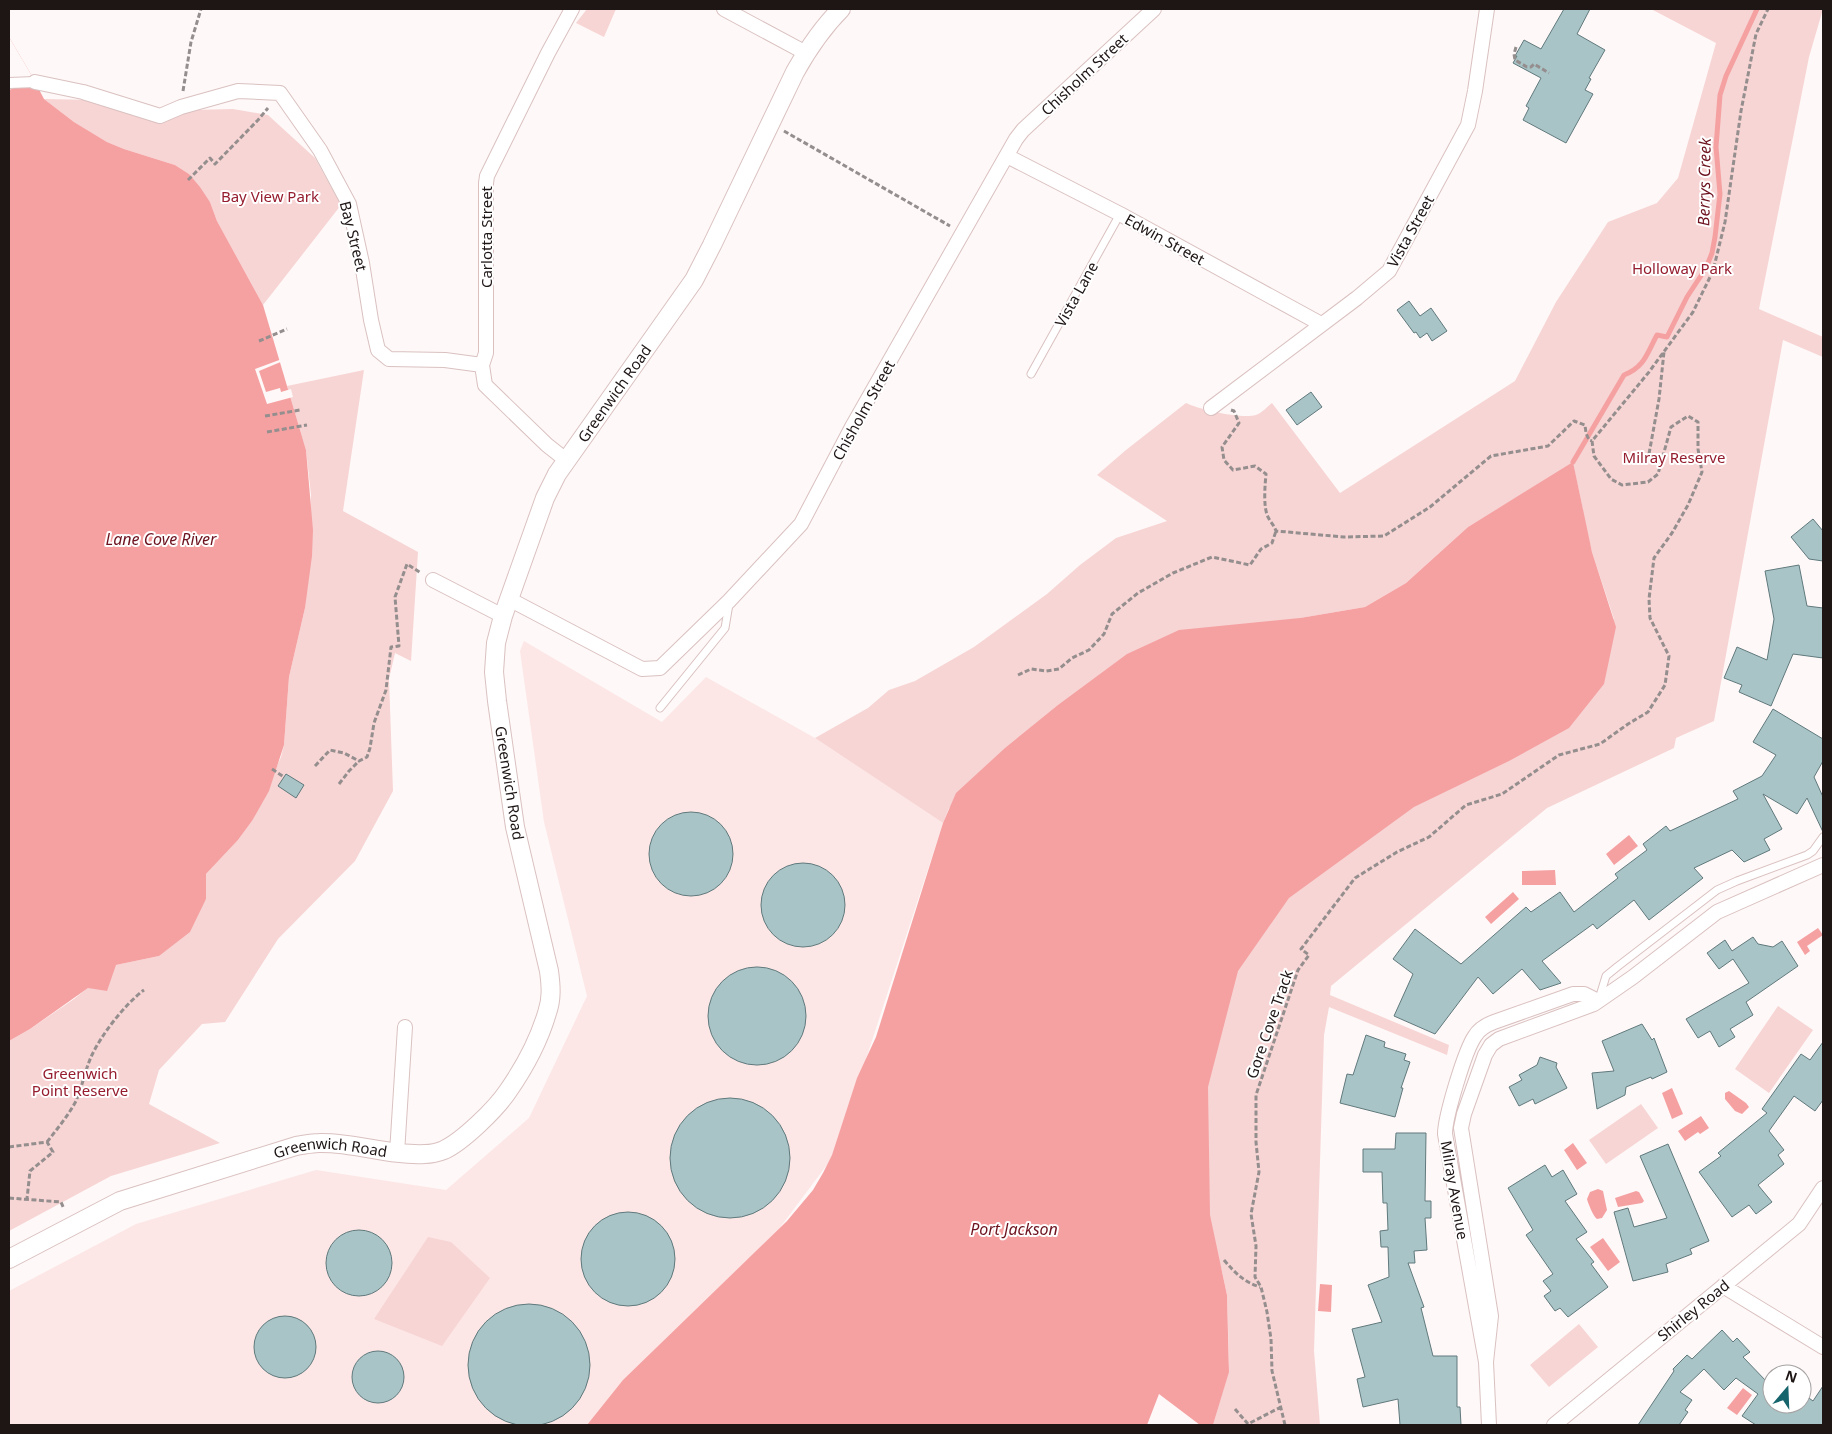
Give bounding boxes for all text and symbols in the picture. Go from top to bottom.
street label: Chisholm Street [1036,28,1132,119]
water label: Berrys Creek [1692,137,1716,226]
street label: Carlotta Street [476,185,496,288]
park label: Bay View Park [221,186,319,206]
street label: Vista Street [1382,191,1438,271]
street label: Bay Street [336,199,373,274]
street label: Edwin Street [1122,209,1209,269]
street label: Vista Lane [1050,258,1102,330]
park label: Holloway Park [1632,258,1732,278]
street label: Greenwich Road [573,340,655,446]
street label: Chisholm Street [827,356,899,464]
park label: Milray Reserve [1623,447,1725,467]
water label: Lane Cove River [106,528,217,550]
street label: Greenwich Road [491,725,529,841]
street label: Gore Cove Track [1241,967,1297,1081]
park label: Greenwich Point Reserve [32,1063,128,1100]
street label: Greenwich Road [271,1133,389,1162]
street label: Milray Avenue [1436,1139,1474,1241]
water label: Port Jackson [970,1218,1058,1240]
street label: Shirley Road [1653,1275,1733,1345]
north arrow [1762,1364,1812,1414]
text: N [1783,1365,1800,1387]

